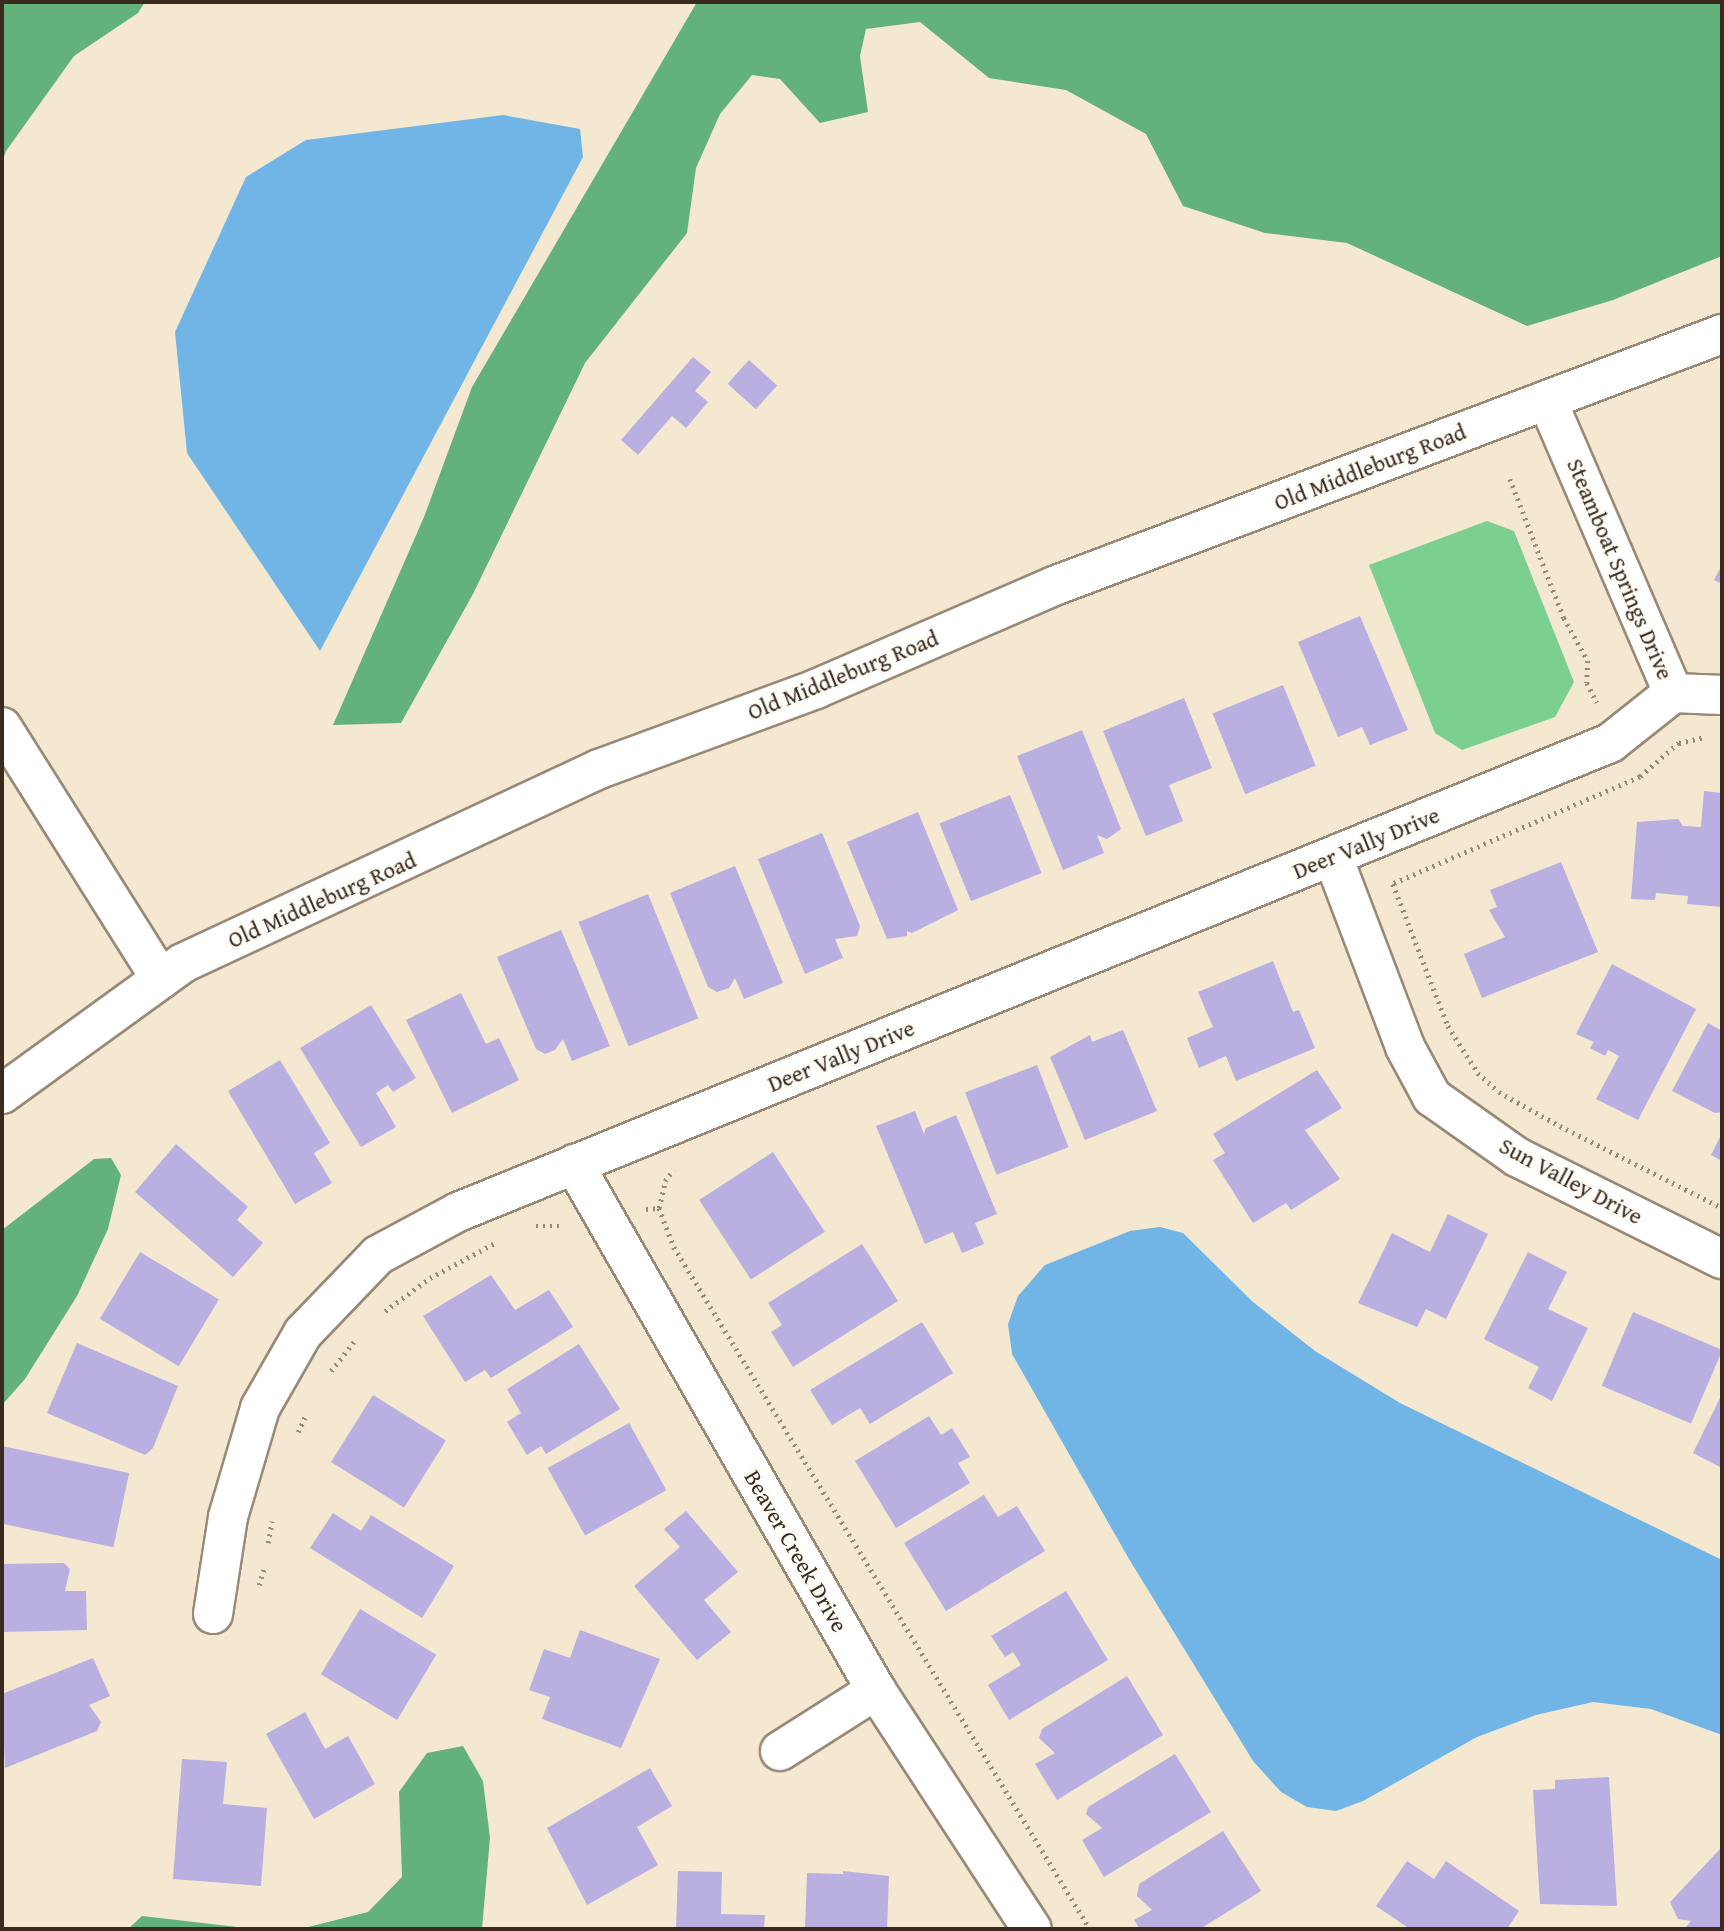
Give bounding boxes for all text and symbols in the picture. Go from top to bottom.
street label: Old Middleburg Road [1270,418,1470,516]
street label: Steamboat Springs Drive [1561,454,1679,684]
street label: Old Middleburg Road [744,624,942,726]
street label: Deer Vally Drive [1289,801,1443,885]
street label: Old Middleburg Road [224,846,420,954]
street label: Deer Vally Drive [764,1014,918,1098]
street label: Sun Valley Drive [1495,1132,1647,1230]
street label: Beaver Creek Drive [739,1465,853,1637]

